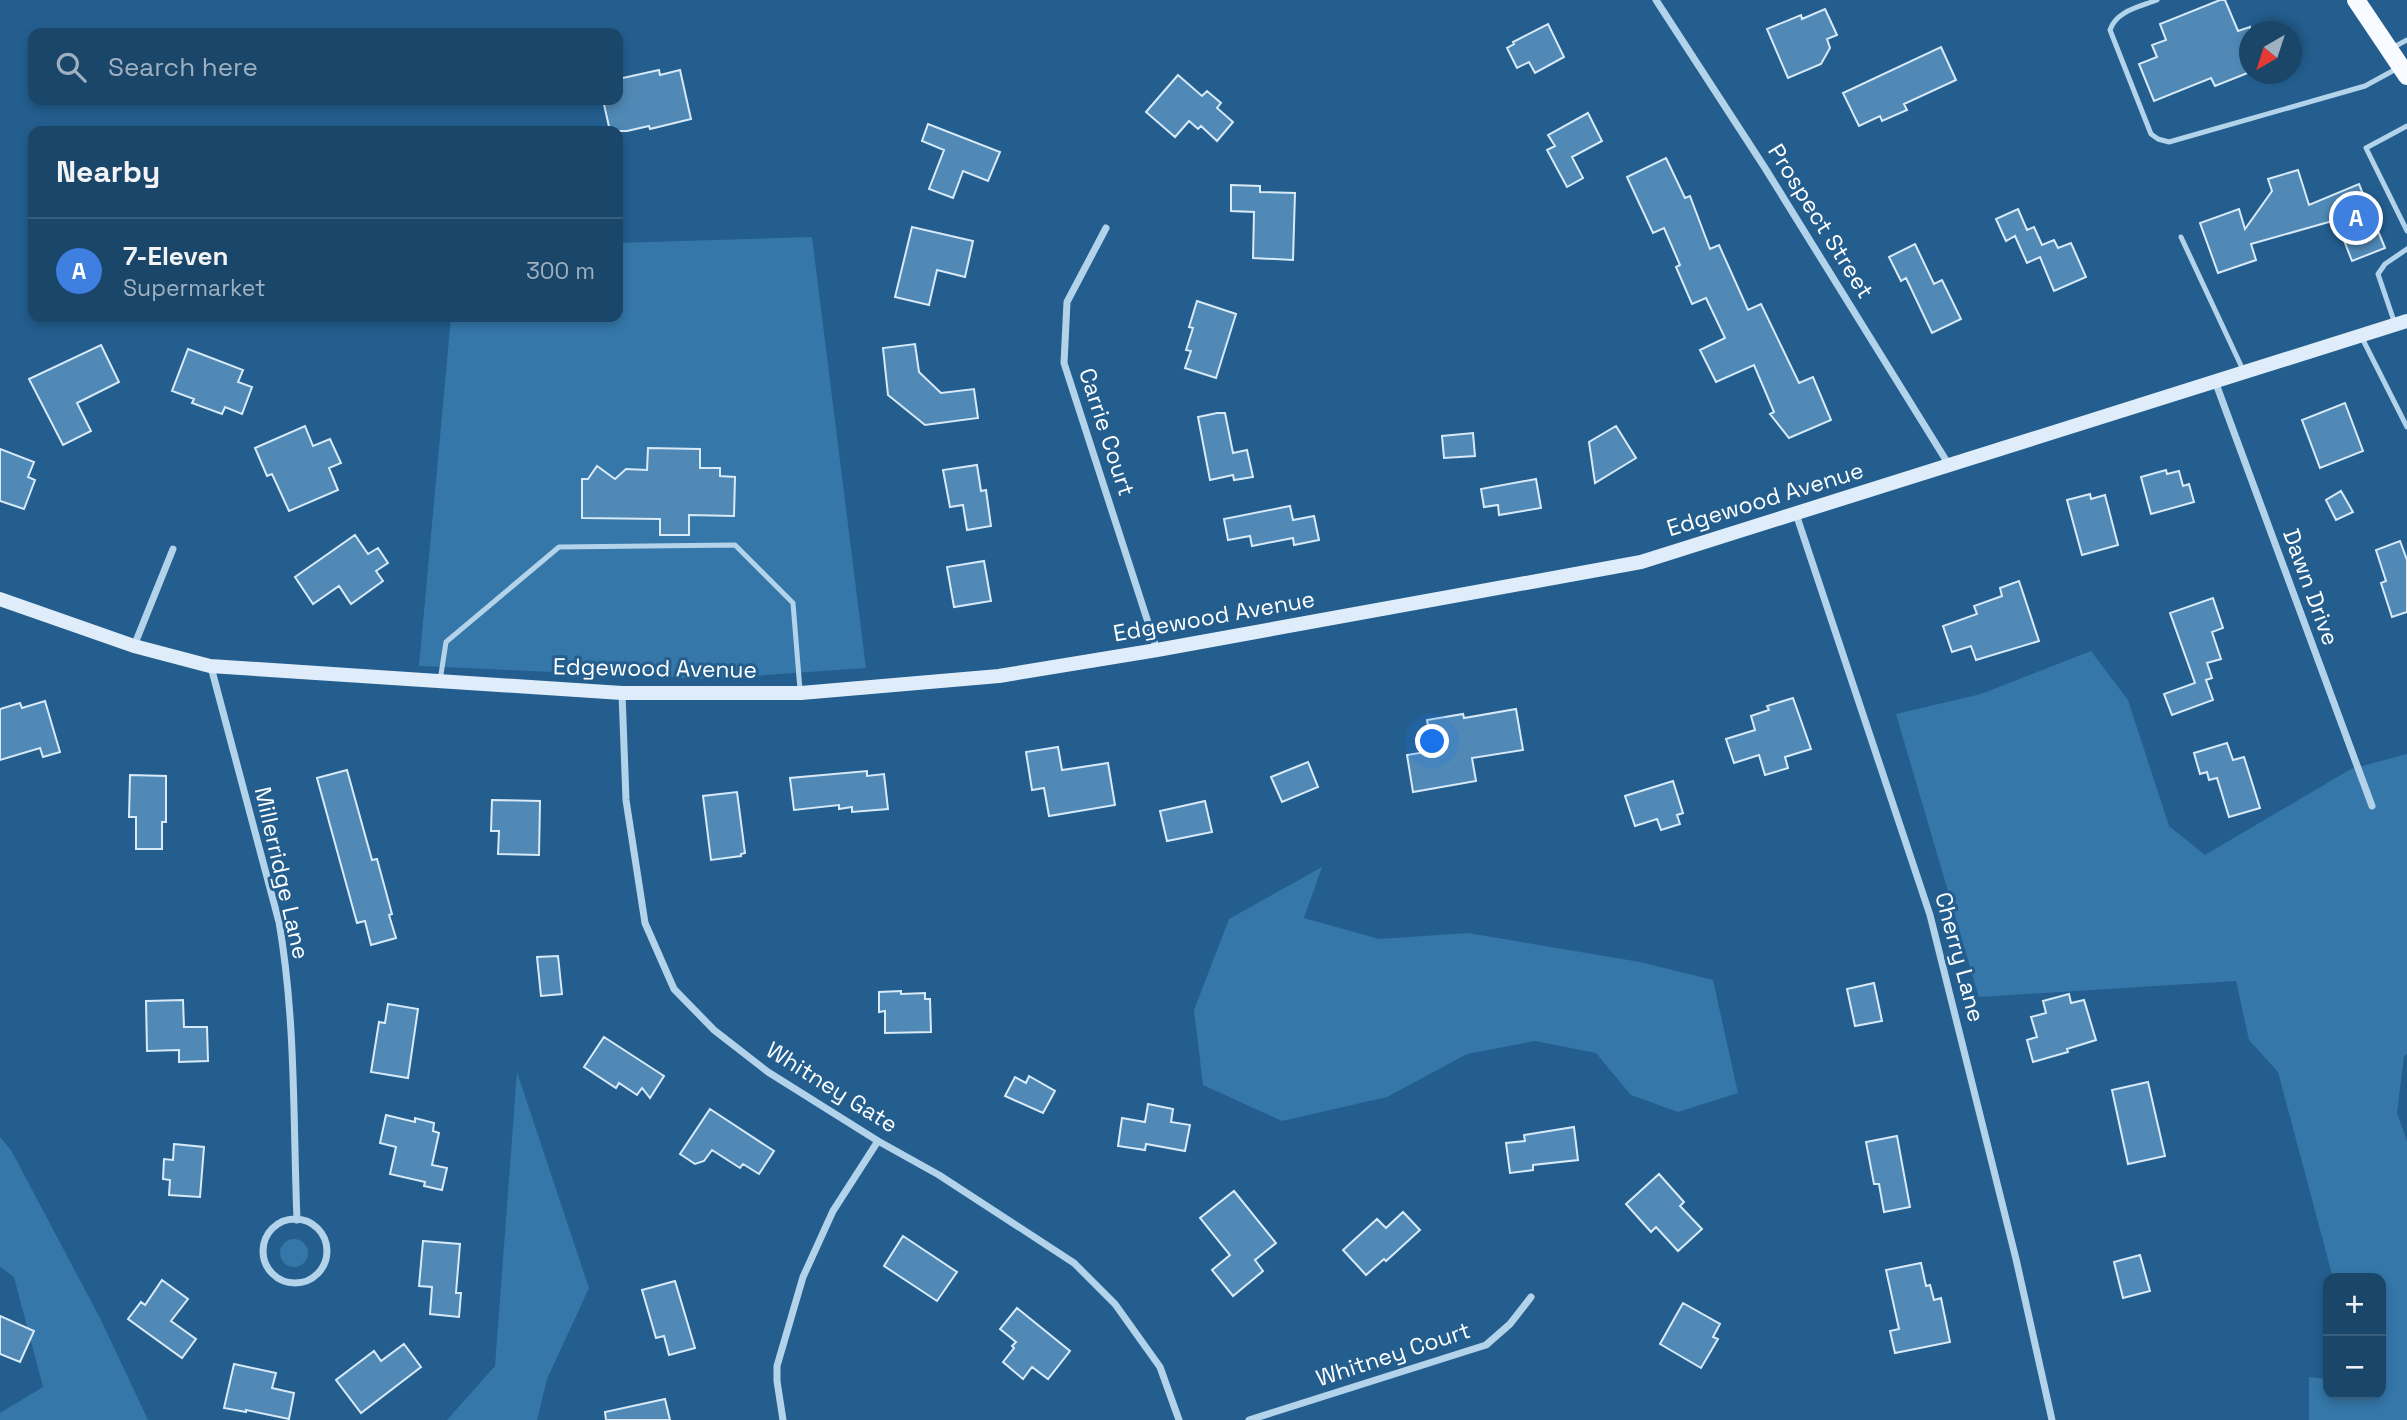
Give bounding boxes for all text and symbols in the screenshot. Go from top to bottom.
north arrow [2239,21,2302,84]
search box [28,28,623,105]
icon: search [52,48,90,86]
text: Search here [108,50,258,84]
street label: Prospect Street [1761,138,1881,304]
text: Nearby [56,152,160,191]
pin: A [2333,192,2379,244]
text: 7-Eleven [123,239,228,273]
text: A [72,256,86,286]
text: 300 m [526,256,595,286]
text: Supermarket [123,273,265,303]
street label: Carrie Court [1072,364,1142,500]
street label: Edgewood Avenue [1663,455,1867,543]
street label: Dawn Drive [2276,525,2346,649]
street label: Edgewood Avenue [1111,583,1317,649]
street label: Edgewood Avenue [553,651,757,685]
your location [1415,724,1449,758]
street label: Millerridge Lane [248,784,316,962]
street label: Cherry Lane [1928,889,1992,1025]
street label: Whitney Gate [761,1035,903,1139]
map controls [2323,1273,2386,1399]
button: + [2323,1273,2386,1336]
street label: Whitney Court [1312,1315,1474,1393]
button: − [2323,1336,2386,1399]

